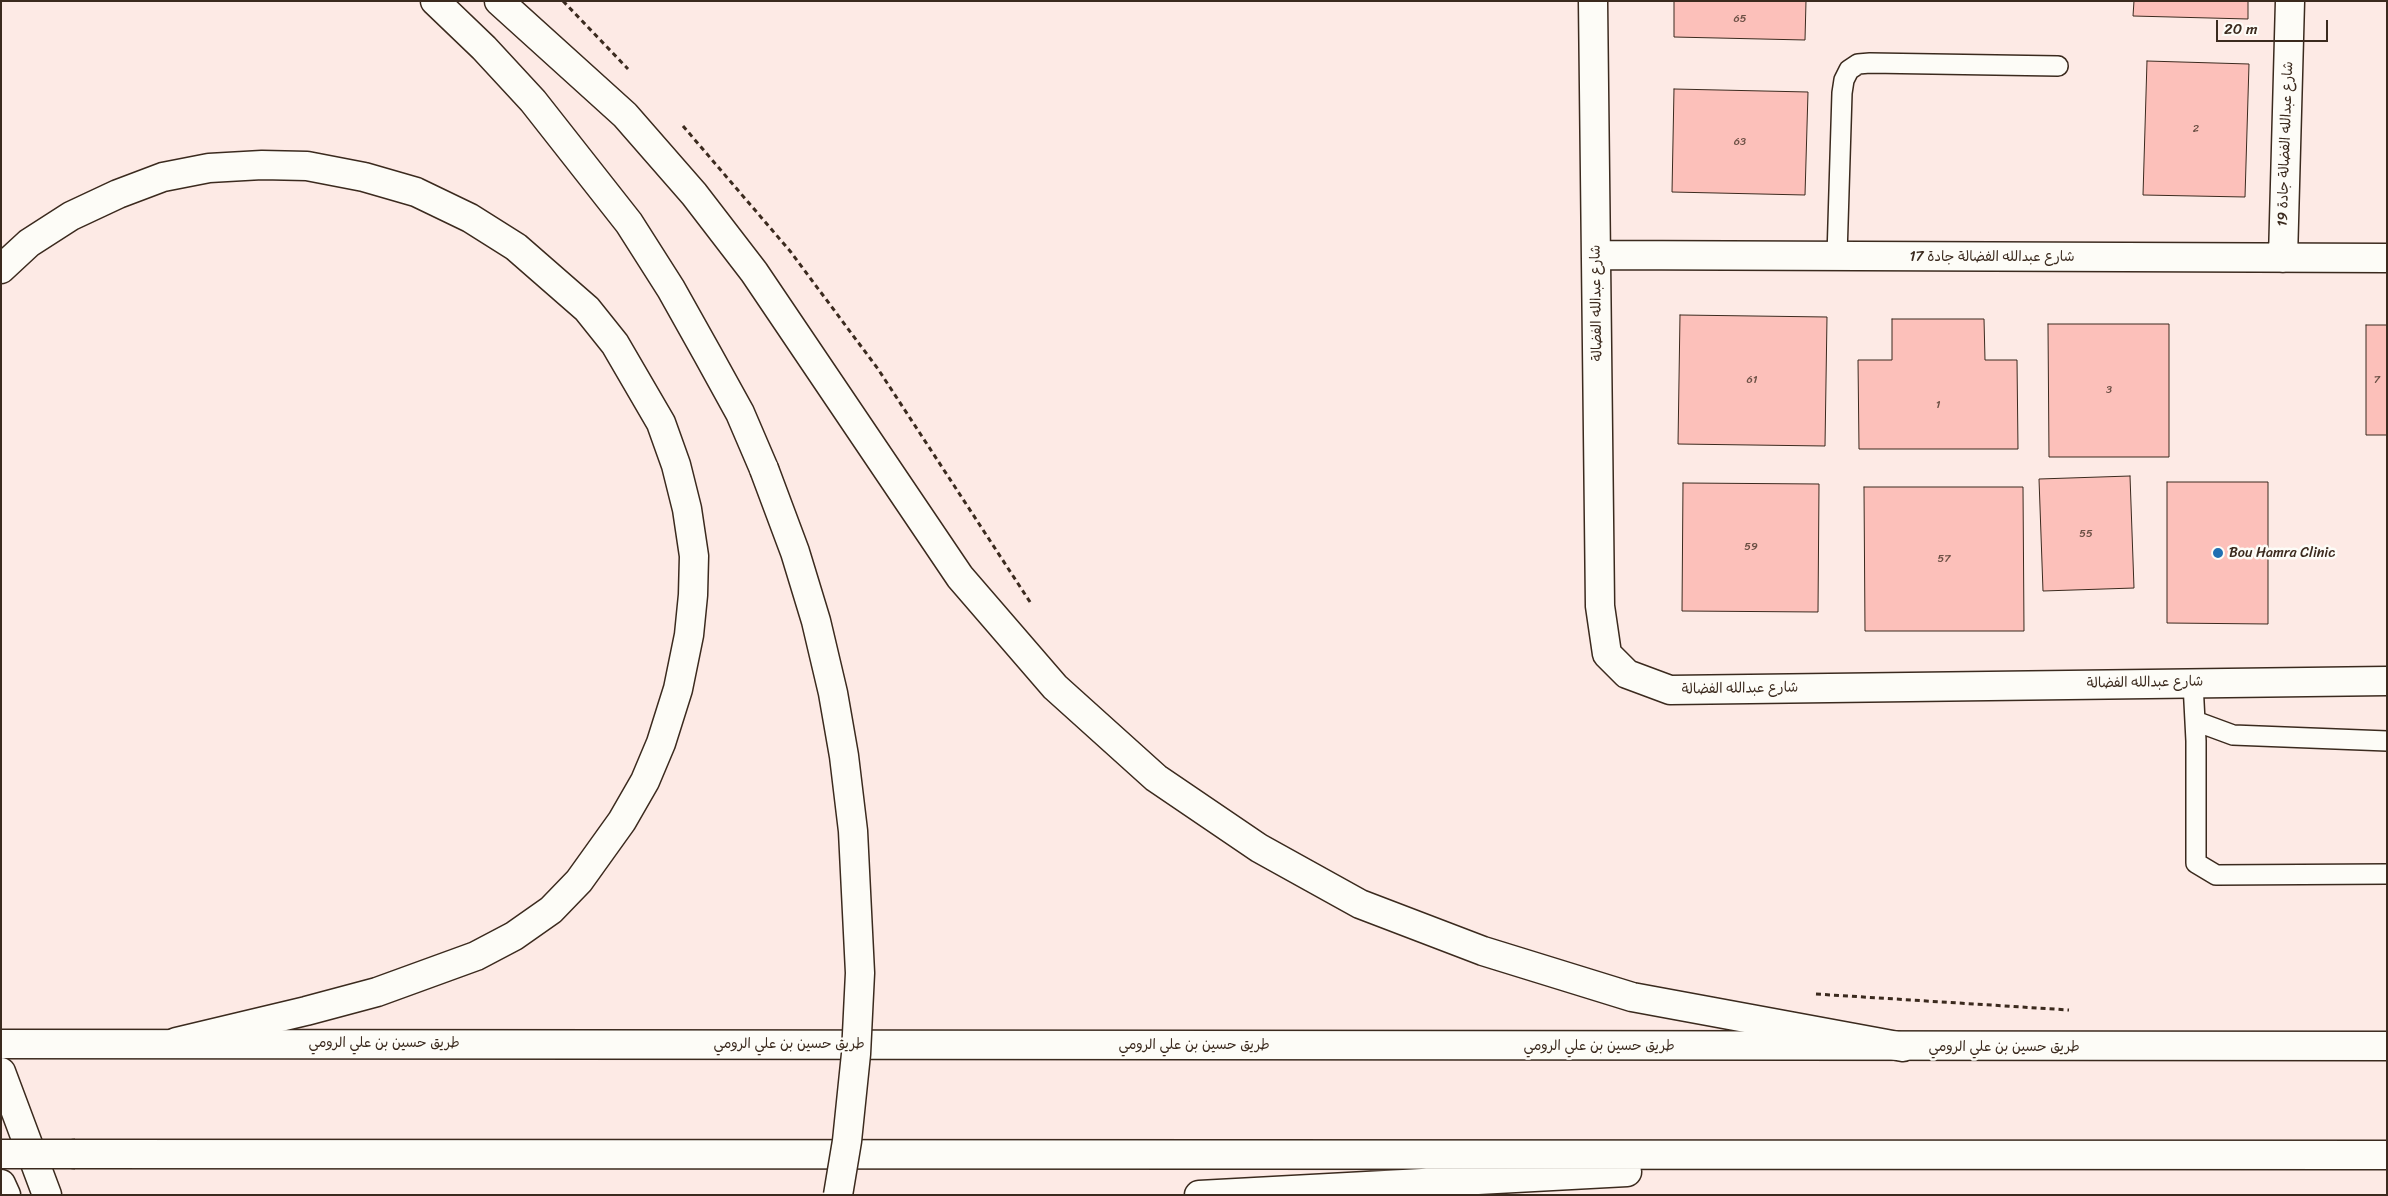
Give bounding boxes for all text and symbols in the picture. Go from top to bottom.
scale bar [2218,10,2330,42]
house number: 65 [1734,12,1746,26]
text: 20 m [2224,16,2258,42]
street label: شارع عبدالله الفضالة جادة 19 [2275,61,2297,227]
house number: 2 [2193,122,2199,136]
house number: 63 [1734,135,1746,149]
street label: شارع عبدالله الفضالة [1588,245,1606,361]
street label: شارع عبدالله الفضالة جادة 17 [1910,249,2074,265]
house number: 61 [1747,373,1757,387]
house number: 7 [2374,373,2380,387]
house number: 3 [2106,383,2112,397]
house number: 1 [1936,398,1940,412]
house number: 55 [2079,527,2093,541]
house number: 59 [1744,540,1758,554]
place label: Bou Hamra Clinic [2229,545,2335,561]
marker: Bou Hamra Clinic [2211,546,2225,560]
house number: 57 [1937,552,1951,566]
street label: شارع عبدالله الفضالة [2087,674,2203,692]
street label: شارع عبدالله الفضالة [1682,680,1798,698]
street label: طريق حسين بن علي الرومي [308,1035,460,1051]
street label: طريق حسين بن علي الرومي [713,1036,865,1052]
street label: طريق حسين بن علي الرومي [1118,1037,1270,1053]
street label: طريق حسين بن علي الرومي [1523,1038,1675,1054]
street label: طريق حسين بن علي الرومي [1928,1039,2080,1055]

